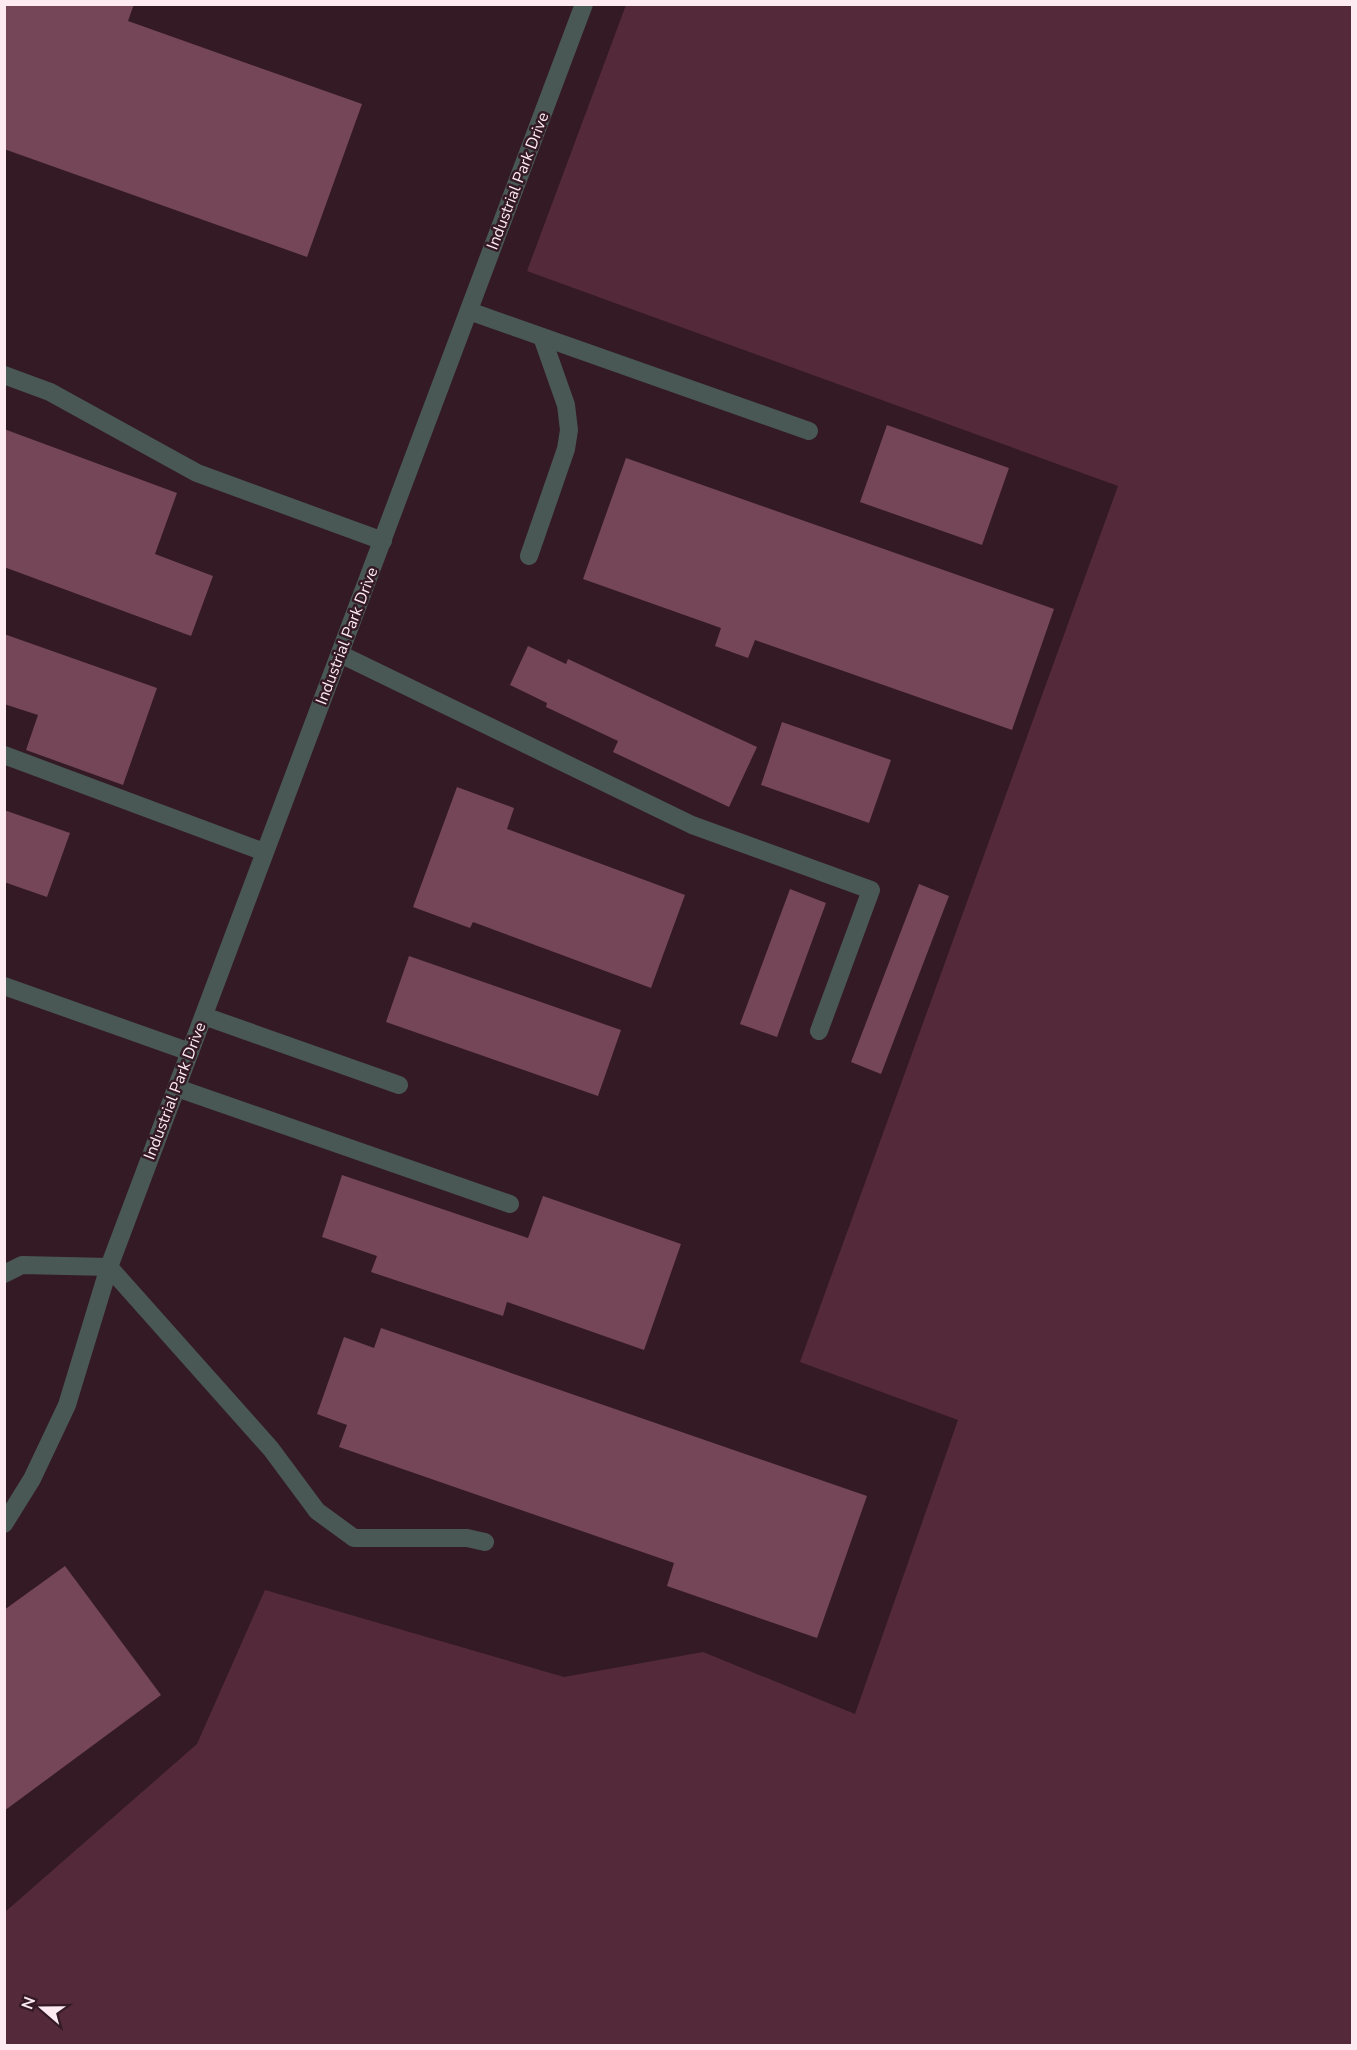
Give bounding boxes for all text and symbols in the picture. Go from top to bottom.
street label: Industrial Park Drive [482,109,554,253]
street label: Industrial Park Drive [311,564,383,708]
street label: Industrial Park Drive [139,1019,211,1163]
north arrow [12,1978,72,2038]
text: N [16,1994,41,2013]

